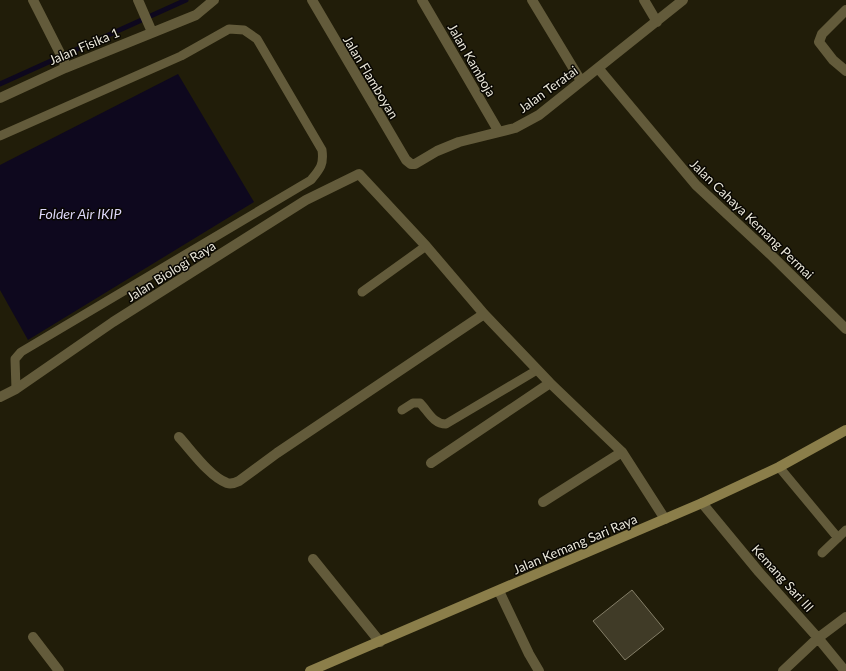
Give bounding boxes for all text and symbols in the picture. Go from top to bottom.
street label: Jalan Kamboja [445,21,499,99]
street label: Jalan Fisika 1 [46,24,122,68]
street label: Jalan Flamboyan [340,33,402,121]
street label: Jalan Teratai [515,62,581,116]
street label: Jalan Cahaya Kemang Permai [687,156,817,282]
water label: Folder Air IKIP [39,205,121,222]
street label: Jalan Biologi Raya [124,237,218,305]
street label: Jalan Kemang Sari Raya [511,511,639,577]
street label: Kemang Sari III [749,541,817,615]

